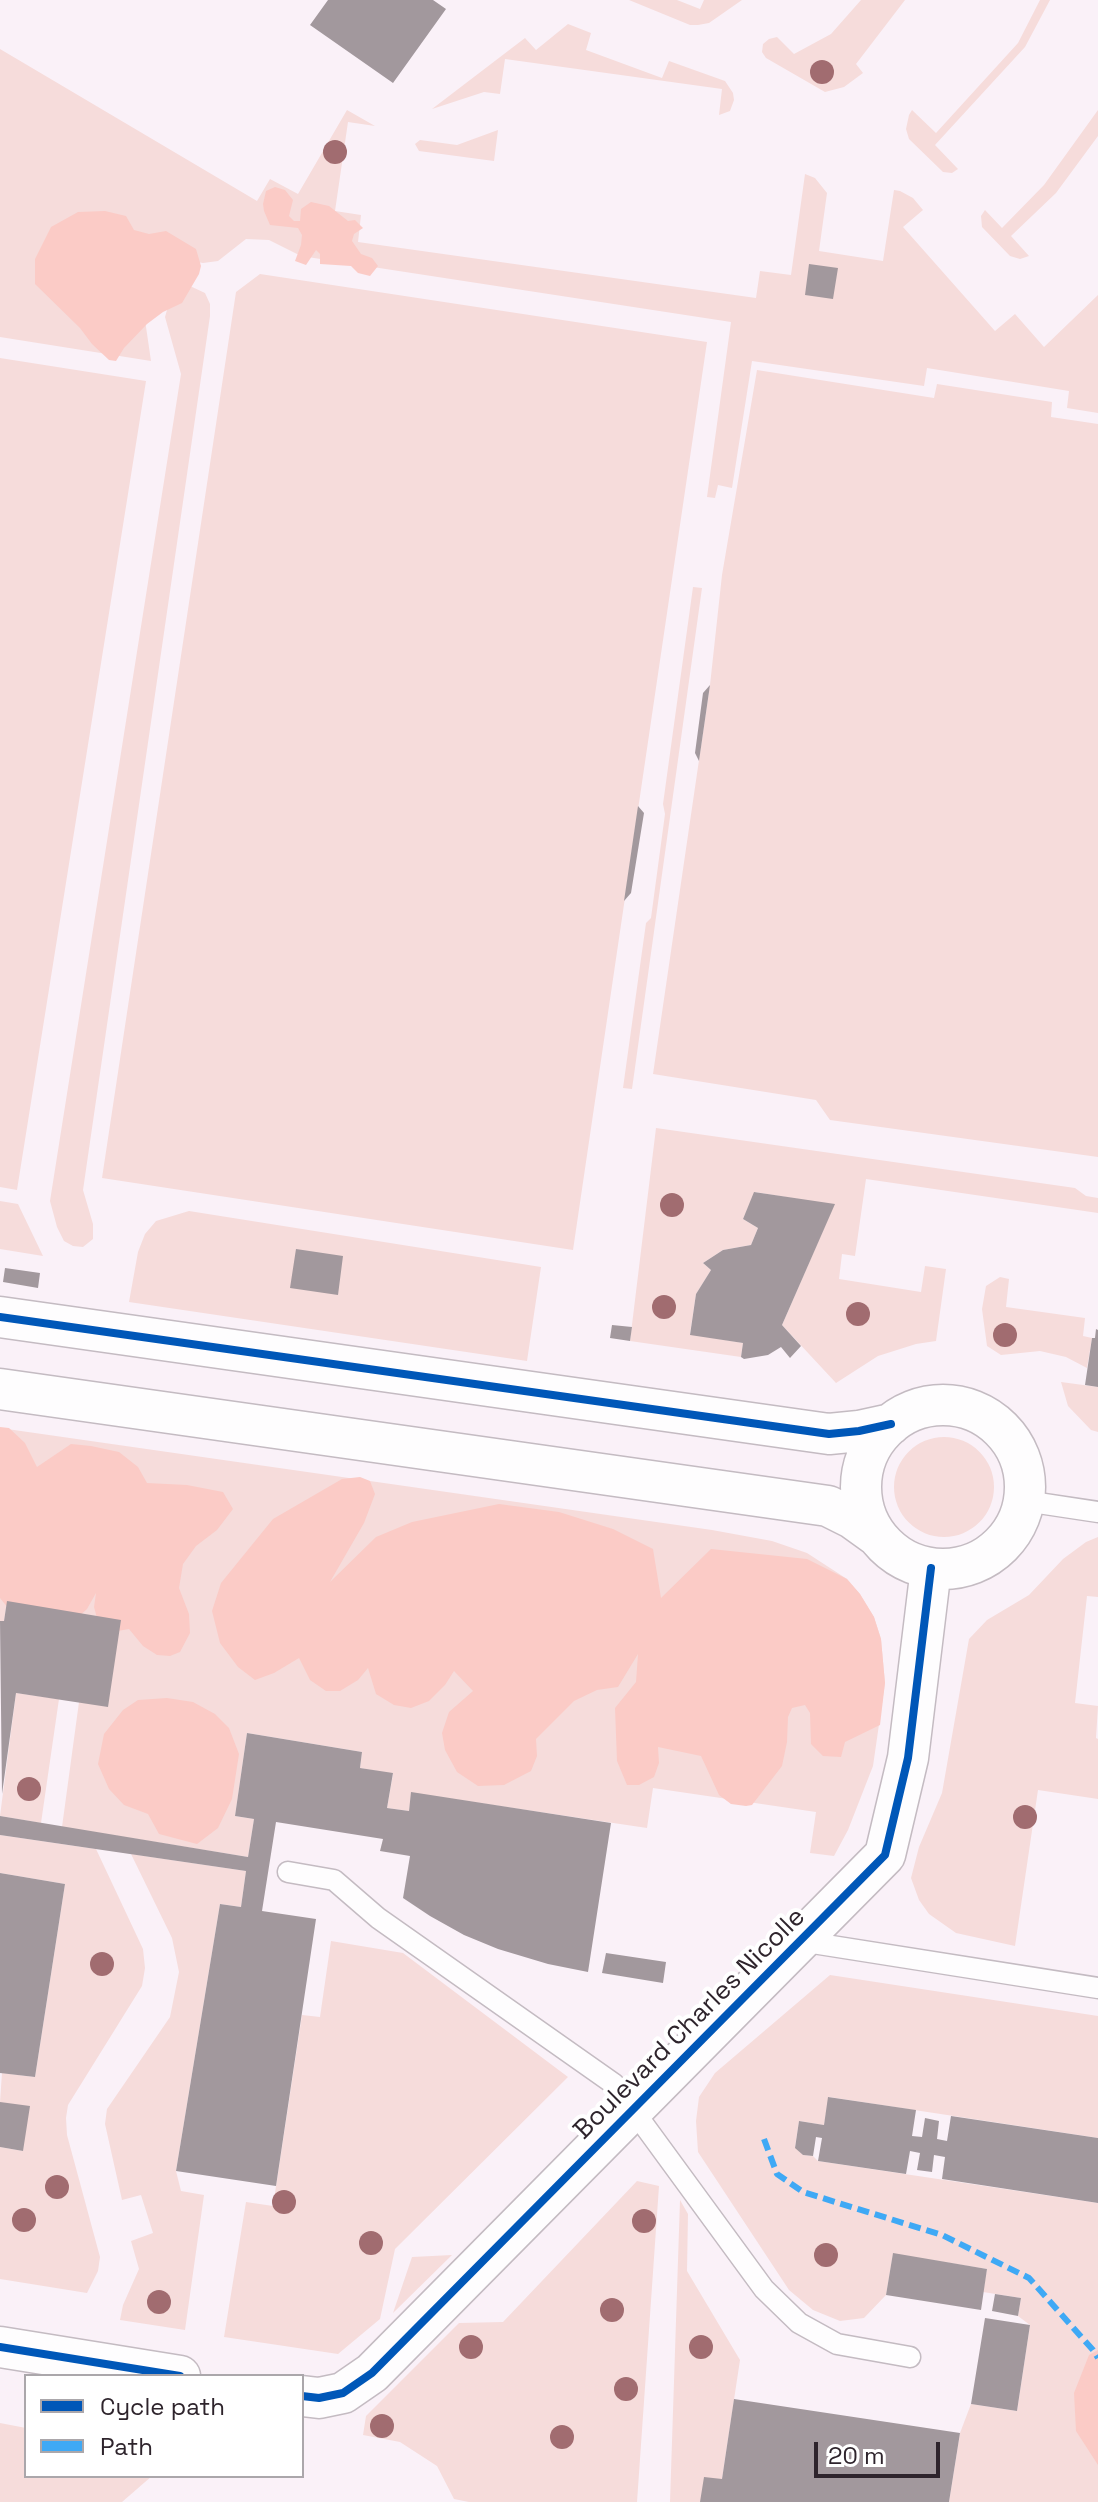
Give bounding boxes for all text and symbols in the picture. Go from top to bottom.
street label: Boulevard Charles Nicolle [568,1902,812,2146]
legend [24,2374,304,2478]
text: Cycle path [100,2391,225,2422]
scale bar [818,2426,944,2476]
text: Path [100,2431,153,2462]
text: 20 m [828,2440,885,2471]

